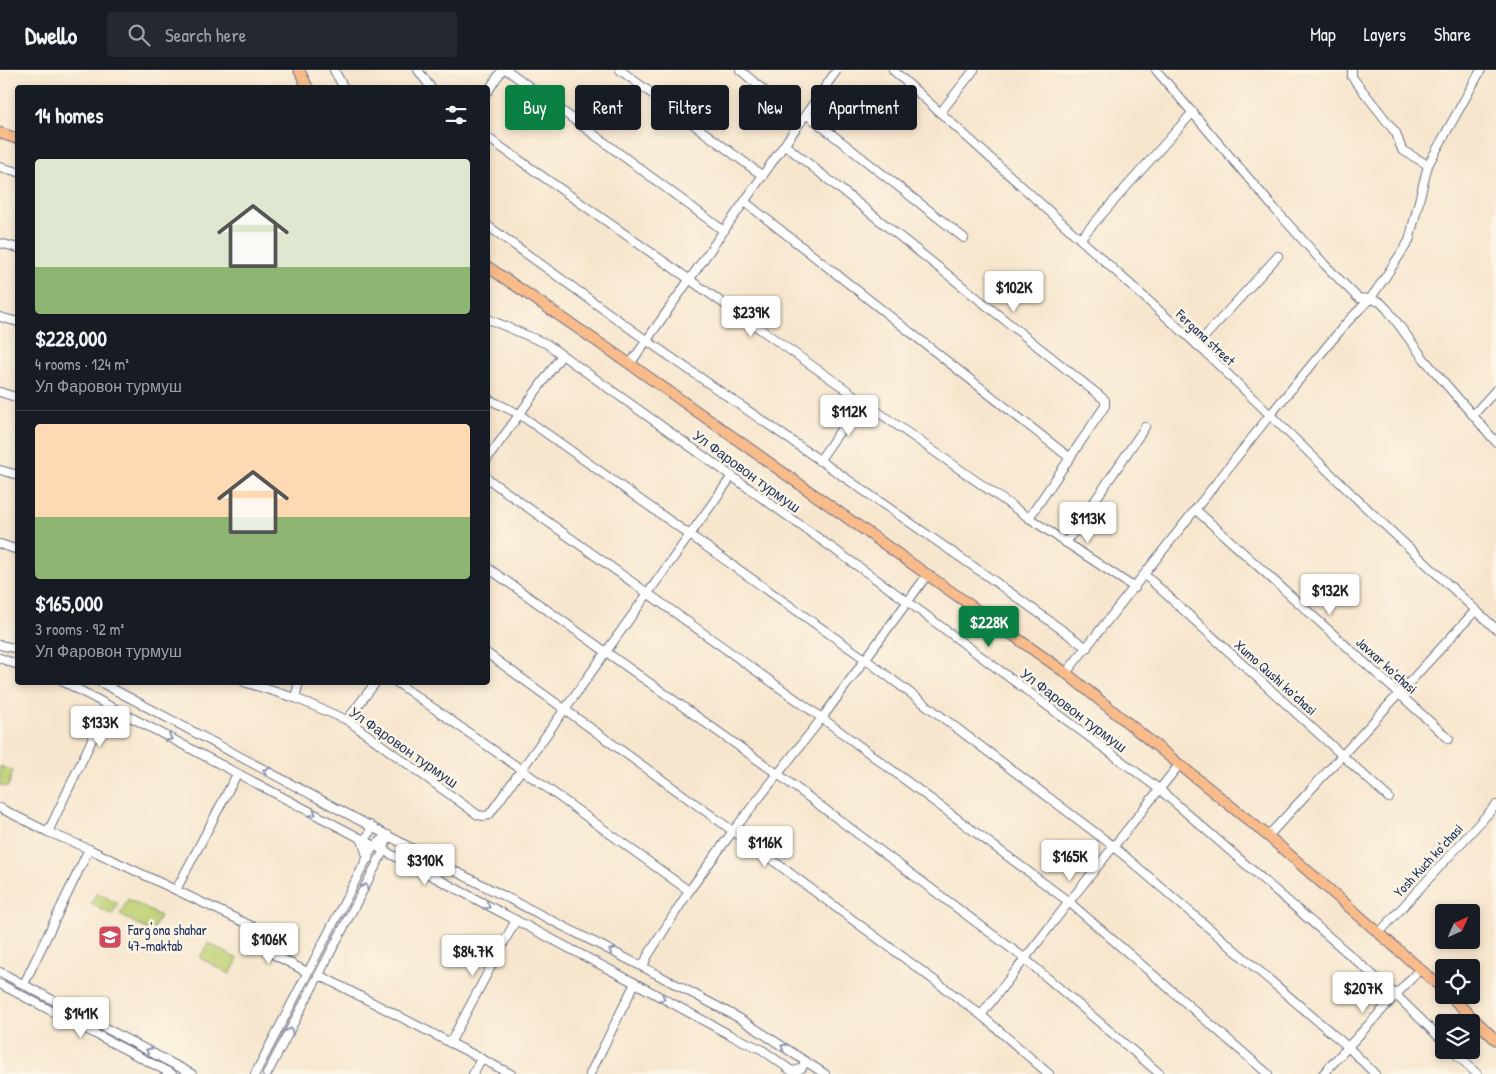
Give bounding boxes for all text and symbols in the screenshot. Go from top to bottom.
search box [107,12,457,57]
text: Dwello [25,19,77,51]
icon: search [125,21,153,49]
text: Search here [165,22,246,48]
text: Map [1310,22,1336,47]
text: Layers [1364,22,1406,47]
text: Share [1434,22,1471,47]
chip: Buy [505,85,565,130]
chip: Rent [575,85,641,130]
chip: Filters [651,85,729,130]
chip: New [739,85,801,130]
chip: Apartment [811,85,917,130]
text: 14 homes [35,101,103,130]
icon: filters [442,101,470,129]
icon: home [208,191,298,281]
pin: $102K [979,270,1049,313]
text: $102K [996,276,1032,298]
pin: $239K [716,296,786,338]
text: $239K [732,301,770,323]
street label: Fergana street [1171,304,1240,370]
text: $228,000 [35,324,107,353]
text: 4 rooms · 124 m² [35,353,129,375]
text: Ул Фаровон турмуш [35,375,182,397]
pin: $112K [814,394,884,437]
text: $112K [831,400,867,422]
street label: Ул Фаровон турмуш [689,426,805,516]
icon: home [208,457,298,547]
pin: $113K [1053,502,1123,544]
text: $113K [1070,507,1106,529]
pin: $132K [1295,574,1365,616]
text: $132K [1312,579,1348,601]
text: $165,000 [35,589,103,618]
pin: $228K [954,606,1024,648]
text: $228K [970,611,1008,633]
text: 3 rooms · 92 m² [35,618,124,640]
street label: Javxar koʻchasi [1352,632,1422,698]
street label: Xumo Qushi koʻchasi [1231,635,1321,719]
text: Ул Фаровон турмуш [35,640,182,662]
street label: Ул Фаровон турмуш [1017,664,1131,756]
street label: Ул Фаровон турмуш [346,702,462,792]
pin: $133K [65,706,135,748]
text: $133K [82,711,118,733]
one-way arrow [164,732,173,742]
one-way arrow [263,767,272,777]
one-way arrow [307,807,316,817]
street label: Yosh Kuch koʻchasi [1389,819,1467,901]
pin: $116K [730,826,800,868]
text: $116K [748,831,782,853]
pin: $165K [1035,840,1105,882]
pin: $310K [390,844,460,886]
text: $165K [1052,845,1088,867]
text: $310K [407,849,443,871]
one-way arrow [359,883,369,892]
one-way arrow [482,900,491,910]
north arrow [1435,904,1480,949]
map controls [1435,904,1480,1059]
place label: Farg'ona shahar 47-maktab [127,920,207,955]
pin: $106K [234,922,304,965]
school or university icon: Farg'ona shahar 47-maktab [97,924,123,950]
text: $106K [251,928,287,950]
pin: $84.7K [432,934,514,977]
text: $84.7K [453,940,493,962]
one-way arrow [608,947,617,958]
button: locate [1435,959,1480,1004]
pin: $207K [1328,972,1398,1014]
text: $207K [1343,977,1383,999]
one-way arrow [657,992,666,1002]
pin: $141K [46,996,116,1039]
text: $141K [64,1002,98,1024]
button: layers [1435,1014,1480,1059]
one-way arrow [284,1027,294,1036]
one-way arrow [781,1044,790,1054]
one-way arrow [145,1047,154,1057]

